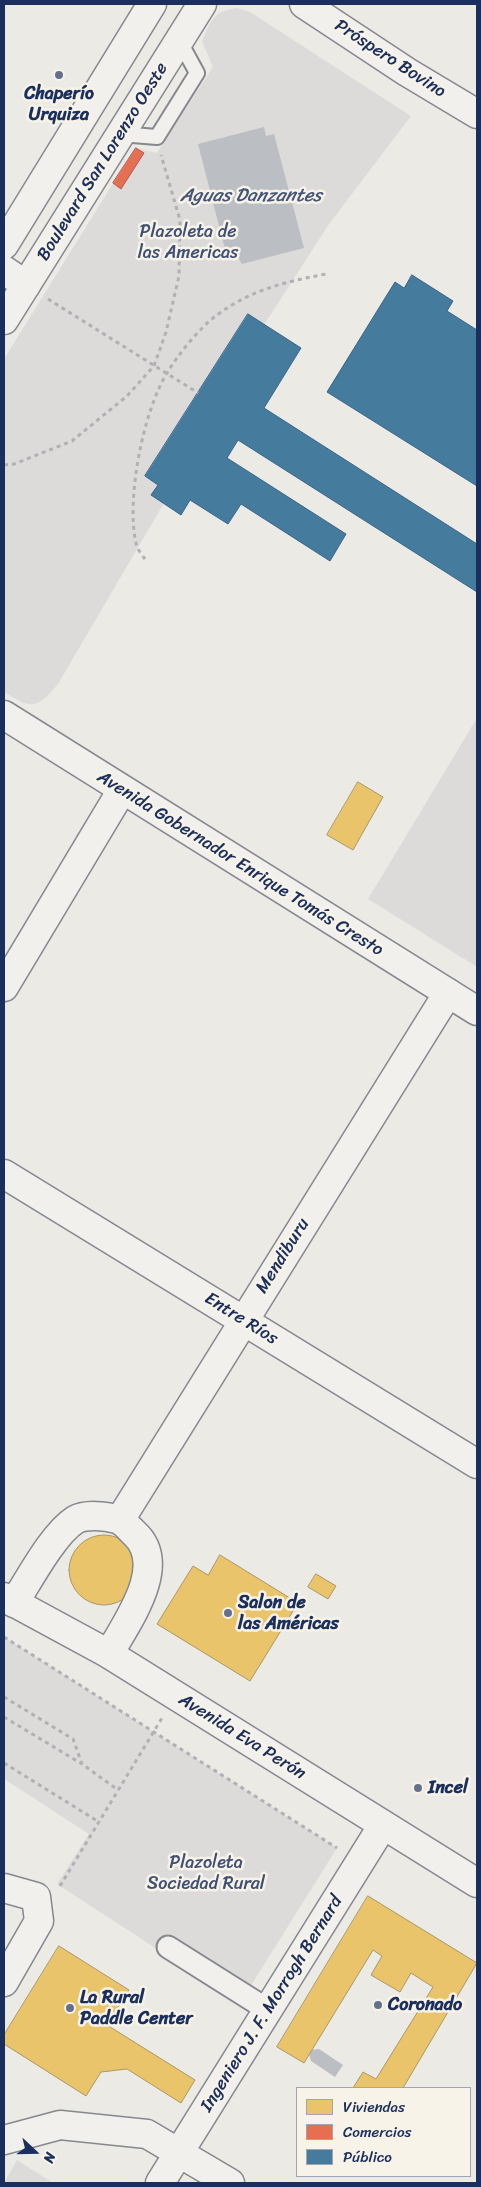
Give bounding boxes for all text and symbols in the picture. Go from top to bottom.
street label: Próspero Bovino [330,15,450,103]
street label: Boulevard San Lorenzo Oeste [33,59,173,265]
marker: Chaperío Urquiza [53,69,65,81]
place label: Chaperío Urquiza [24,83,94,126]
water label: Aguas Danzantes [180,185,322,207]
park label: Plazoleta de las Americas [138,221,238,264]
street label: Avenida Gobernador Enrique Tomás Cresto [93,767,387,961]
street label: Mendiburu [251,1214,315,1298]
street label: Entre Ríos [200,1288,282,1350]
place label: Salon de las Américas [238,1592,339,1635]
marker: Salon de las Américas [222,1607,234,1619]
street label: Avenida Eva Perón [174,1689,310,1785]
place label: Incel [428,1777,468,1799]
marker: Incel [412,1782,424,1794]
park label: Plazoleta Sociedad Rural [147,1852,265,1895]
street label: Ingeniero J. F. Morrogh Bernard [196,1892,348,2116]
place label: La Rural Paddle Center [80,1987,193,2030]
place label: Coronado [388,1994,462,2016]
marker: Coronado [372,1999,384,2011]
marker: La Rural Paddle Center [64,2002,76,2014]
legend [296,2087,471,2177]
text: Viviendas [343,2094,405,2120]
text: Comercios [343,2119,412,2145]
north arrow [10,2127,60,2177]
text: Público [343,2144,392,2170]
text: N [36,2149,63,2167]

